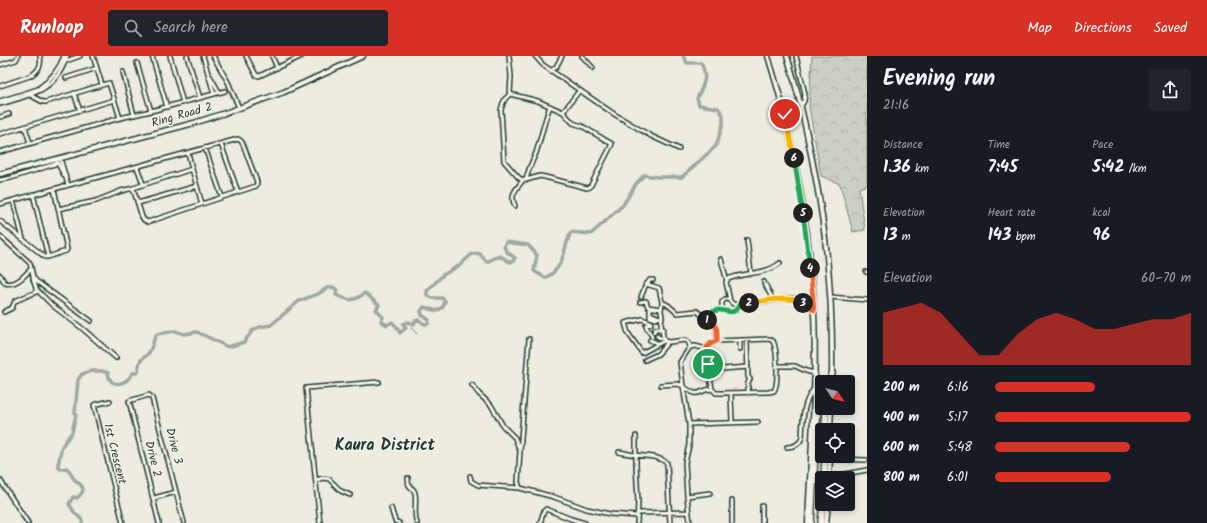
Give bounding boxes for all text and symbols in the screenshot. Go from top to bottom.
search box [108,10,388,46]
text: Runloop [20,13,84,43]
text: Search here [154,16,228,40]
icon: search [122,17,144,39]
text: Map [1027,17,1052,39]
text: Directions [1074,17,1132,39]
text: Saved [1154,17,1187,39]
text: Evening run [883,62,995,97]
button: share [1149,69,1191,111]
text: 21:16 [883,95,909,116]
street label: Ring Road 2 [149,97,215,133]
pin [768,97,802,131]
icon: check [774,103,796,125]
text: Distance [883,136,923,154]
text: Time [988,136,1010,154]
text: Pace [1092,136,1113,154]
pin: 6 [784,148,804,168]
text: 6 [791,149,797,167]
text: 1.36 [883,154,911,181]
text: 7:45 [988,154,1018,181]
text: 5:42 [1092,154,1124,181]
text: km [911,160,929,178]
text: /km [1124,160,1147,178]
pin: 5 [793,203,813,223]
text: 5 [800,204,806,222]
text: Elevation [883,204,925,222]
text: Heart rate [988,204,1035,222]
text: kcal [1092,204,1110,222]
text: 13 [883,222,897,249]
text: 143 [988,222,1011,249]
text: 96 [1092,222,1110,249]
text: m [897,228,911,246]
text: bpm [1011,228,1036,246]
pin: 4 [800,258,820,278]
text: 4 [807,259,813,277]
text: Elevation [883,268,932,289]
text: 60–70 m [1141,268,1191,289]
pin: 2 [739,293,759,313]
pin: 3 [793,293,813,313]
text: 2 [746,294,752,312]
text: 3 [800,294,806,312]
pin: 1 [697,310,717,330]
text: 1 [705,311,709,329]
pin [691,347,725,381]
icon: arrive [697,353,719,375]
north arrow [815,375,855,415]
map controls [815,375,855,511]
text: 200 m [883,377,920,398]
text: 6:16 [947,377,969,398]
text: 400 m [883,407,919,428]
text: 5:17 [947,407,967,428]
street label: 1st Crescent [98,422,132,487]
button: locate [815,423,855,463]
street label: Drive 3 [160,426,188,466]
district label: Kaura District [335,433,436,458]
text: 600 m [883,437,919,458]
text: 5:48 [947,437,972,458]
street label: Drive 2 [139,439,167,479]
text: 800 m [883,467,920,488]
text: 6:01 [947,467,968,488]
button: layers [815,471,855,511]

